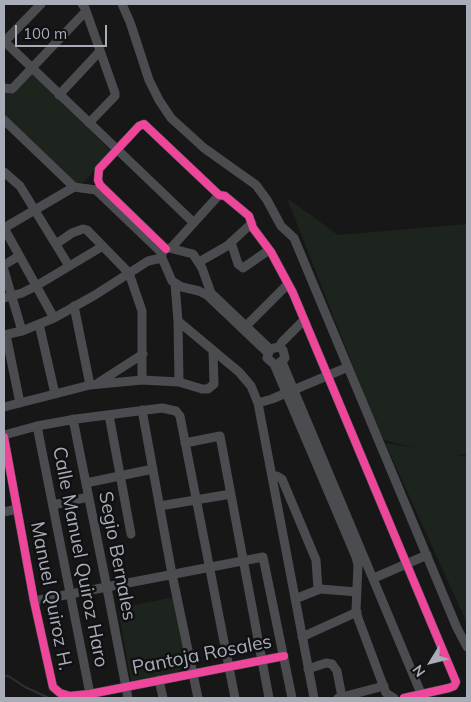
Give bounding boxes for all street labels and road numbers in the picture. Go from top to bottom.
street label: Calle Manuel Quiroz Haro [47,445,113,669]
street label: Segio Bernales [93,490,141,622]
street label: Manuel Quiroz H. [25,520,77,672]
street label: Pantoja Rosales [130,630,274,680]

